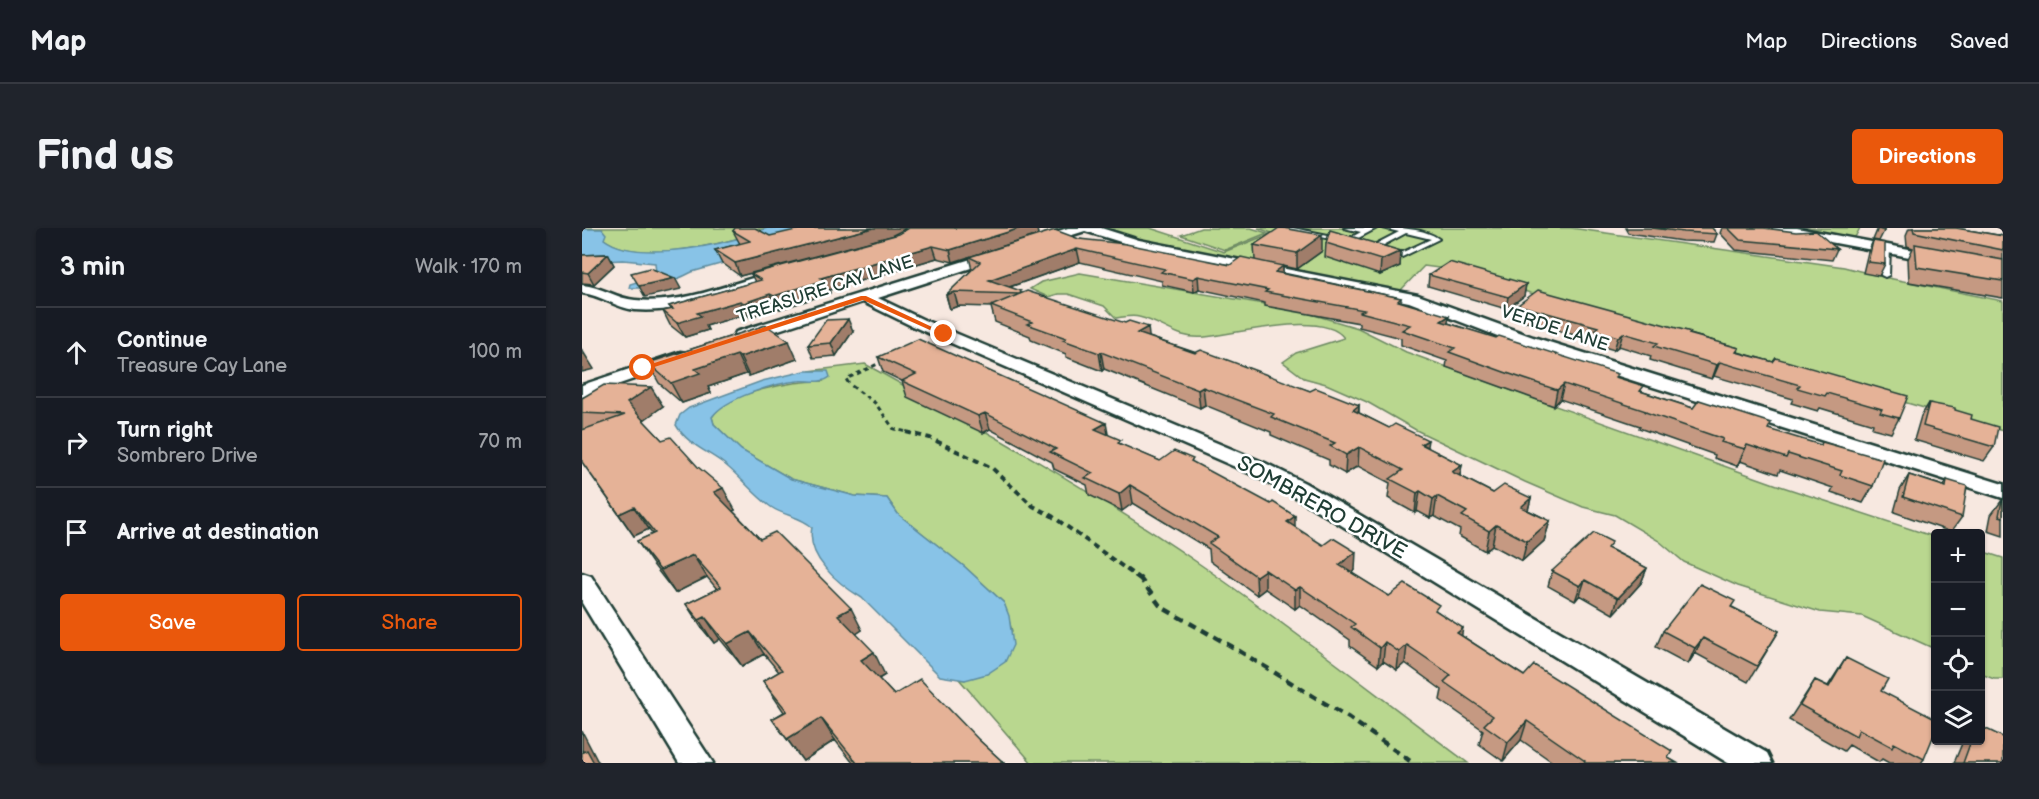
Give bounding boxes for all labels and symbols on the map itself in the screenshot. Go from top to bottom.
street label: TREASURE CAY LANE [734,251,916,328]
street label: VERDE LANE [1498,301,1612,356]
route end [930,320,956,346]
route start [629,354,655,380]
street label: SOMBRERO DRIVE [1233,450,1411,564]

